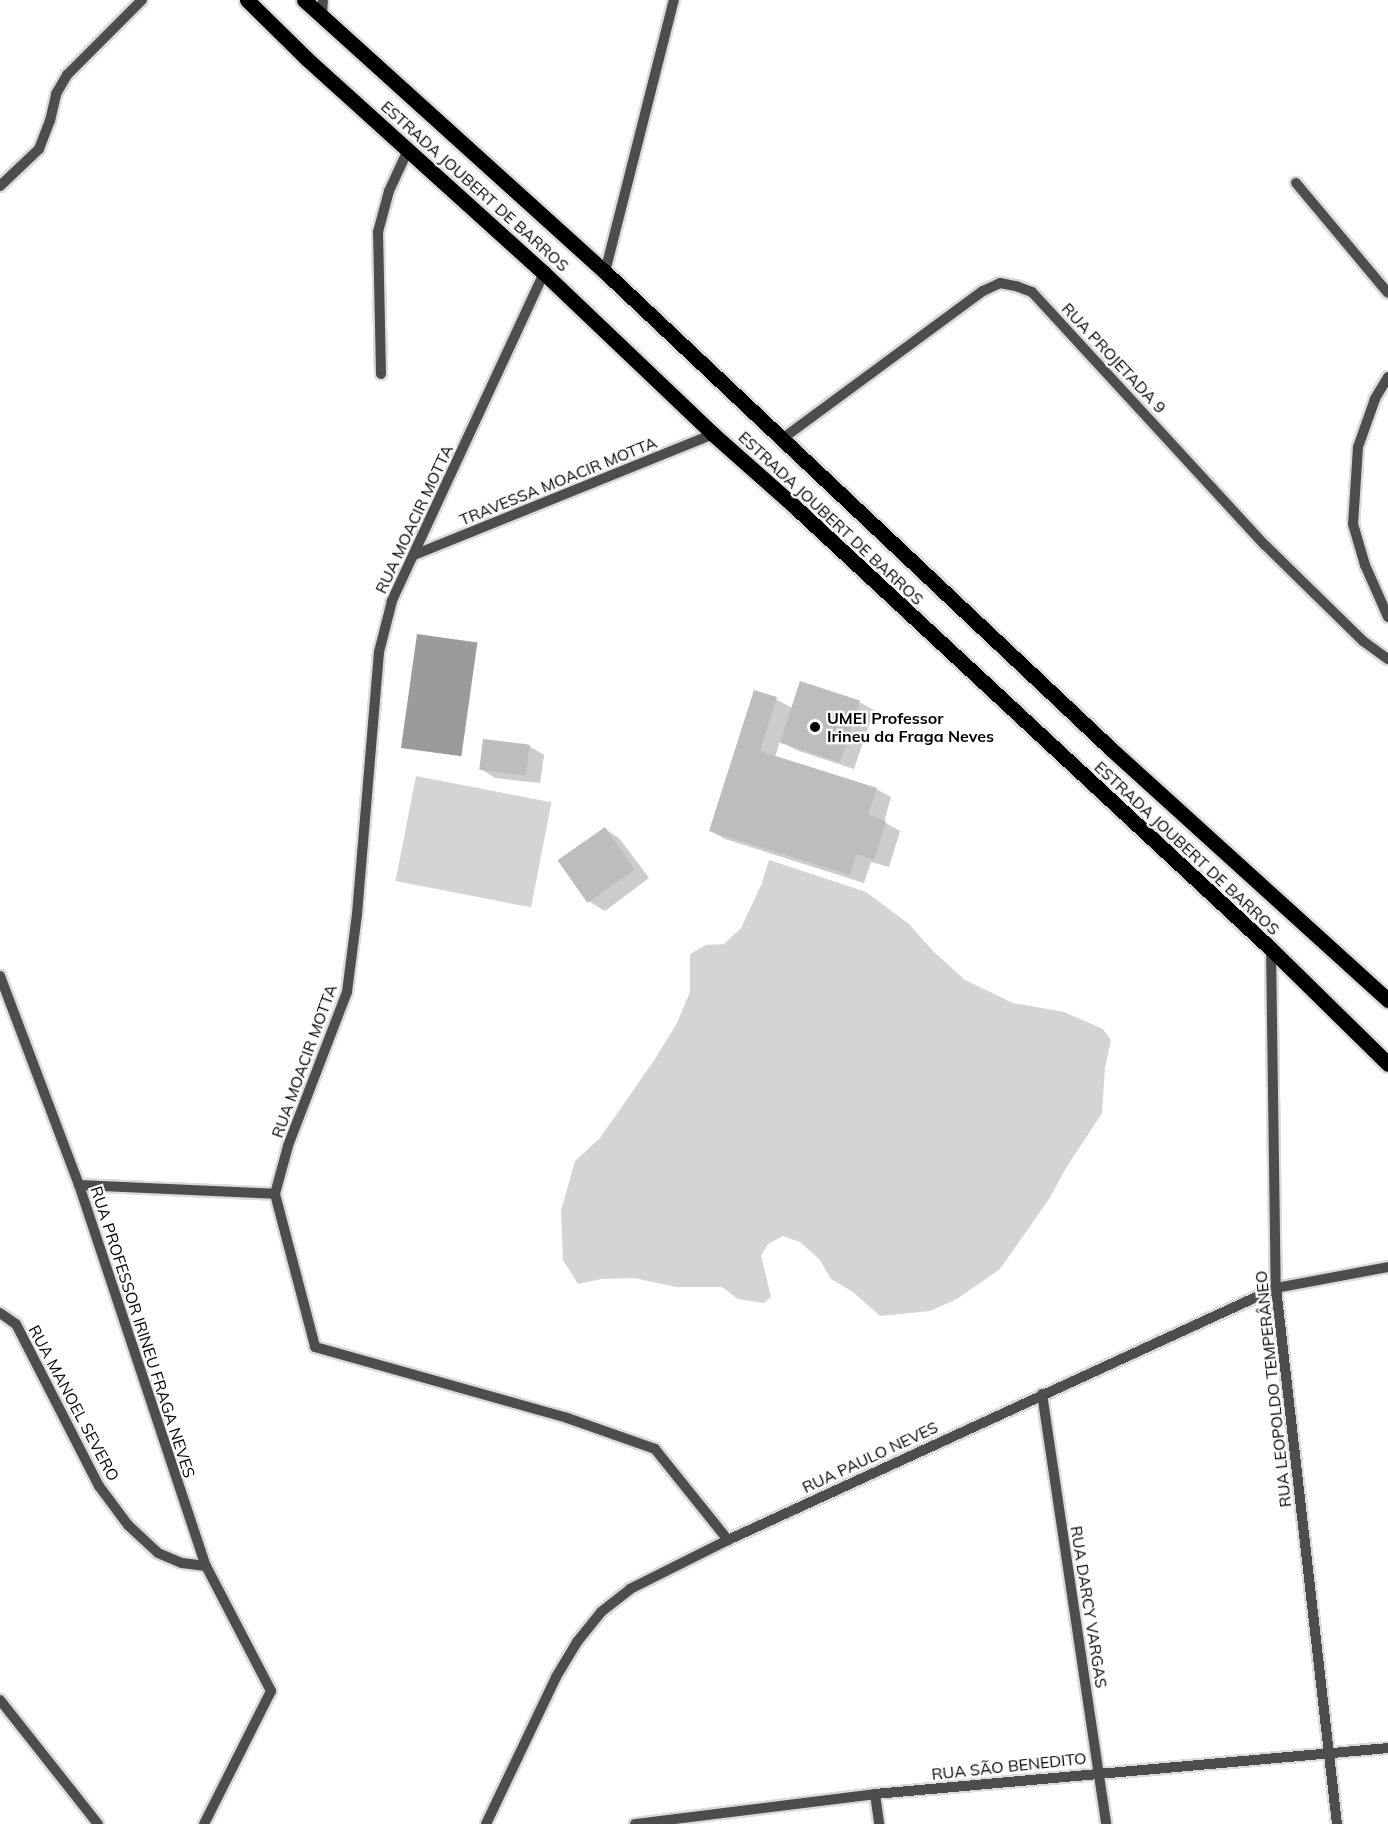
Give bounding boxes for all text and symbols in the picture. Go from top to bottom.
street label: ESTRADA JOUBERT DE BARROS [377,97,573,275]
street label: RUA PROJETADA 9 [1058,299,1170,417]
street label: ESTRADA JOUBERT DE BARROS [735,427,927,609]
street label: TRAVESSA MOACIR MOTTA [457,433,659,529]
street label: RUA MOACIR MOTTA [371,442,457,596]
place label: UMEI Professor Irineu da Fraga Neves [827,708,994,746]
marker: UMEI Professor Irineu da Fraga Neves [808,720,822,734]
street label: ESTRADA JOUBERT DE BARROS [1091,757,1283,939]
street label: RUA MOACIR MOTTA [267,982,341,1140]
street label: RUA PROFESSOR IRINEU FRAGA NEVES [87,1184,199,1480]
street label: RUA LEOPOLDO TEMPERÂNEO [1251,1270,1295,1508]
street label: RUA MANOEL SEVERO [25,1322,123,1484]
street label: RUA PAULO NEVES [799,1417,941,1497]
street label: RUA DARCY VARGAS [1067,1524,1111,1690]
street label: RUA SÃO BENEDITO [931,1748,1087,1784]

